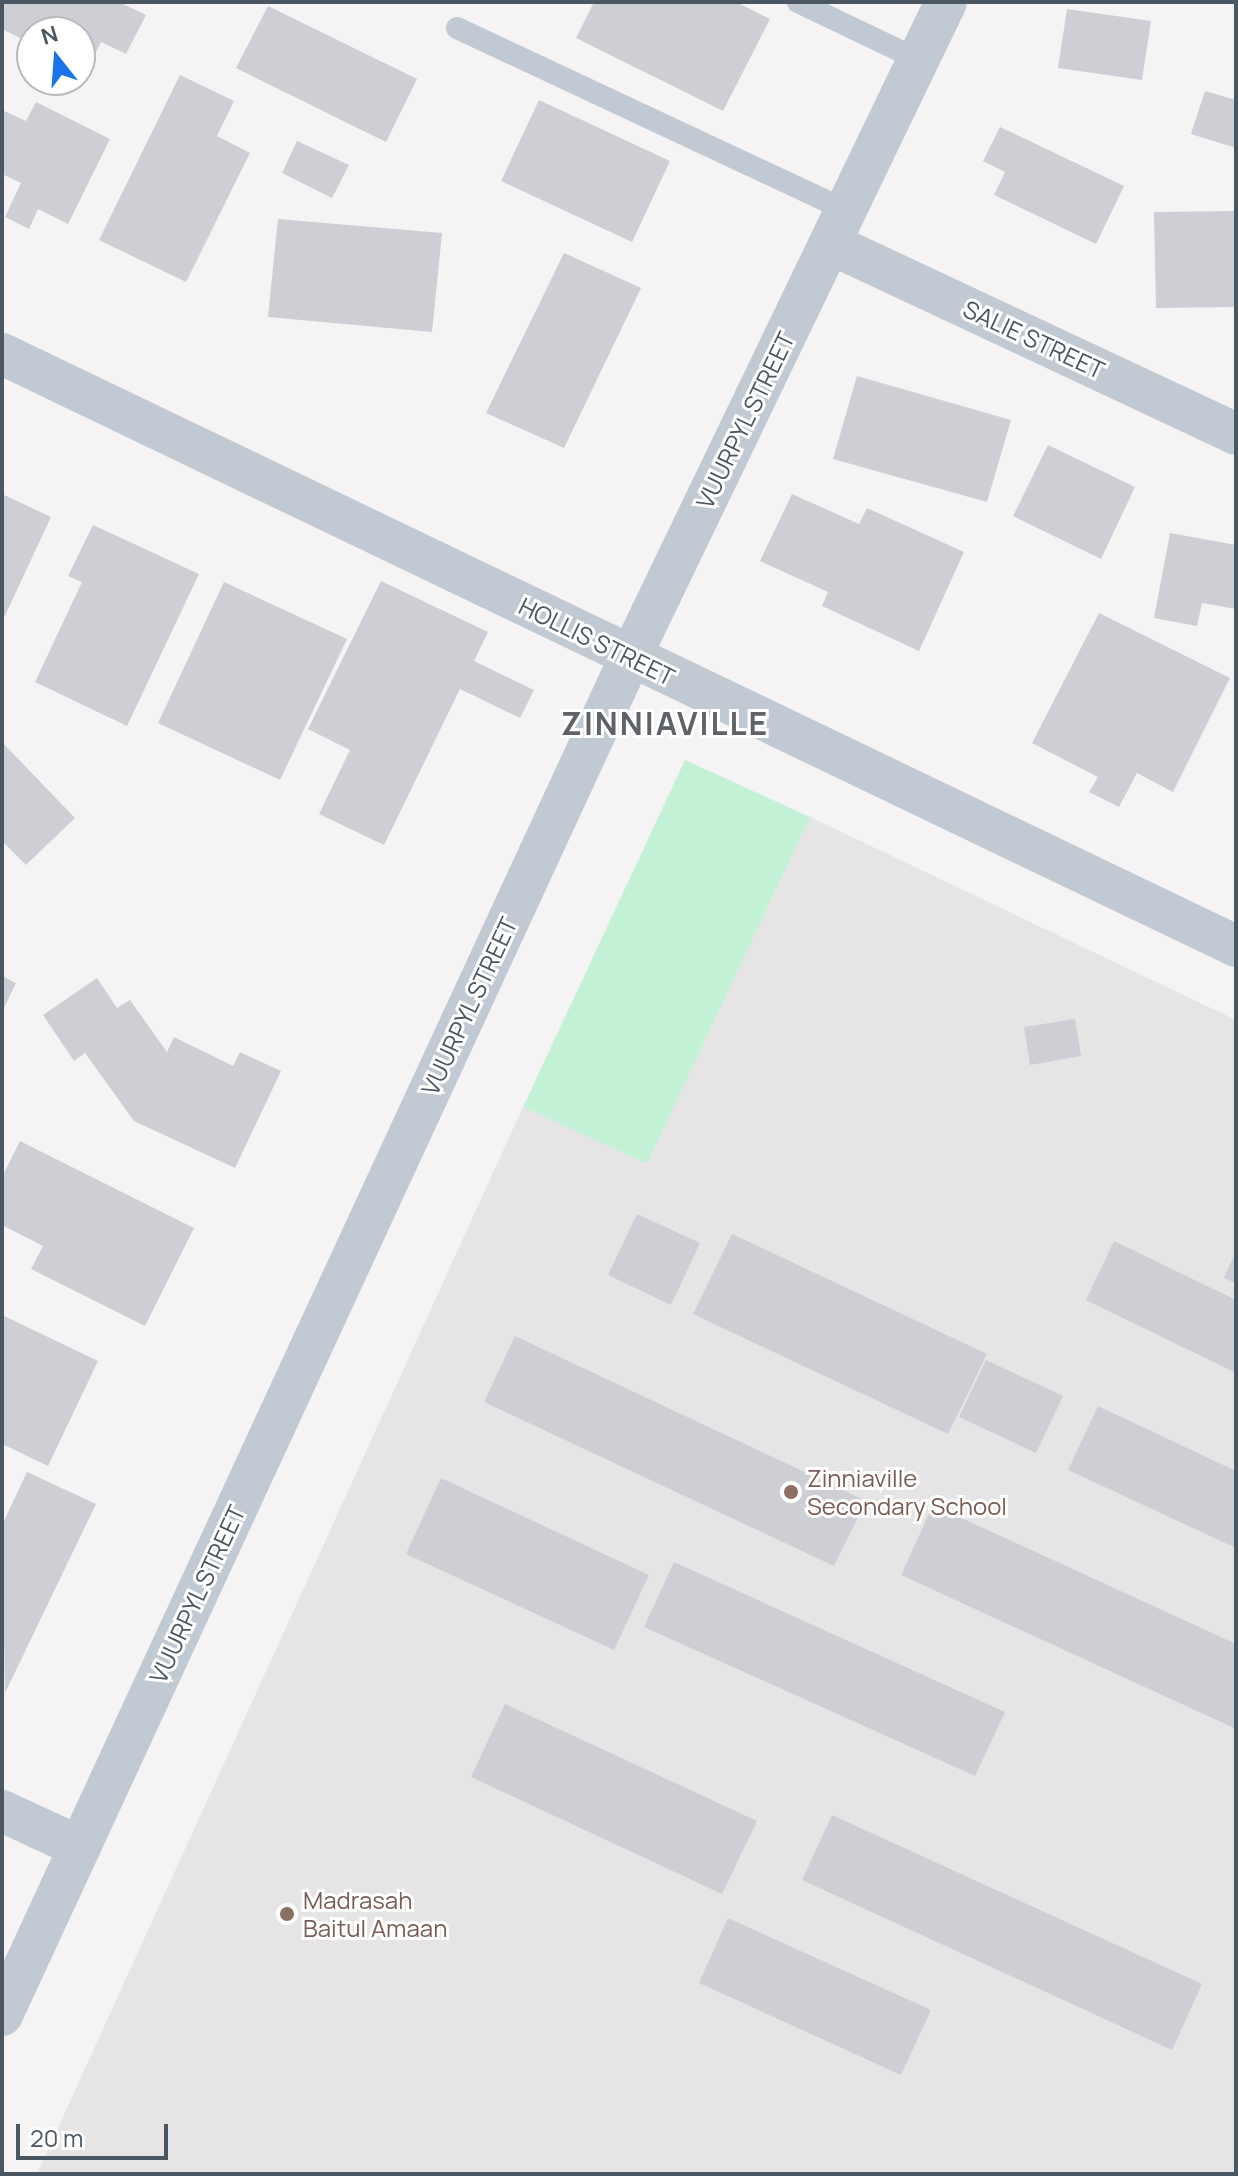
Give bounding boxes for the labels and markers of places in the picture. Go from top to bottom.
place label: Zinniaville Secondary School [807,1464,1007,1520]
marker: Zinniaville Secondary School [782,1483,800,1501]
place label: Madrasah Baitul Amaan [303,1886,447,1942]
marker: Madrasah Baitul Amaan [278,1905,296,1923]

